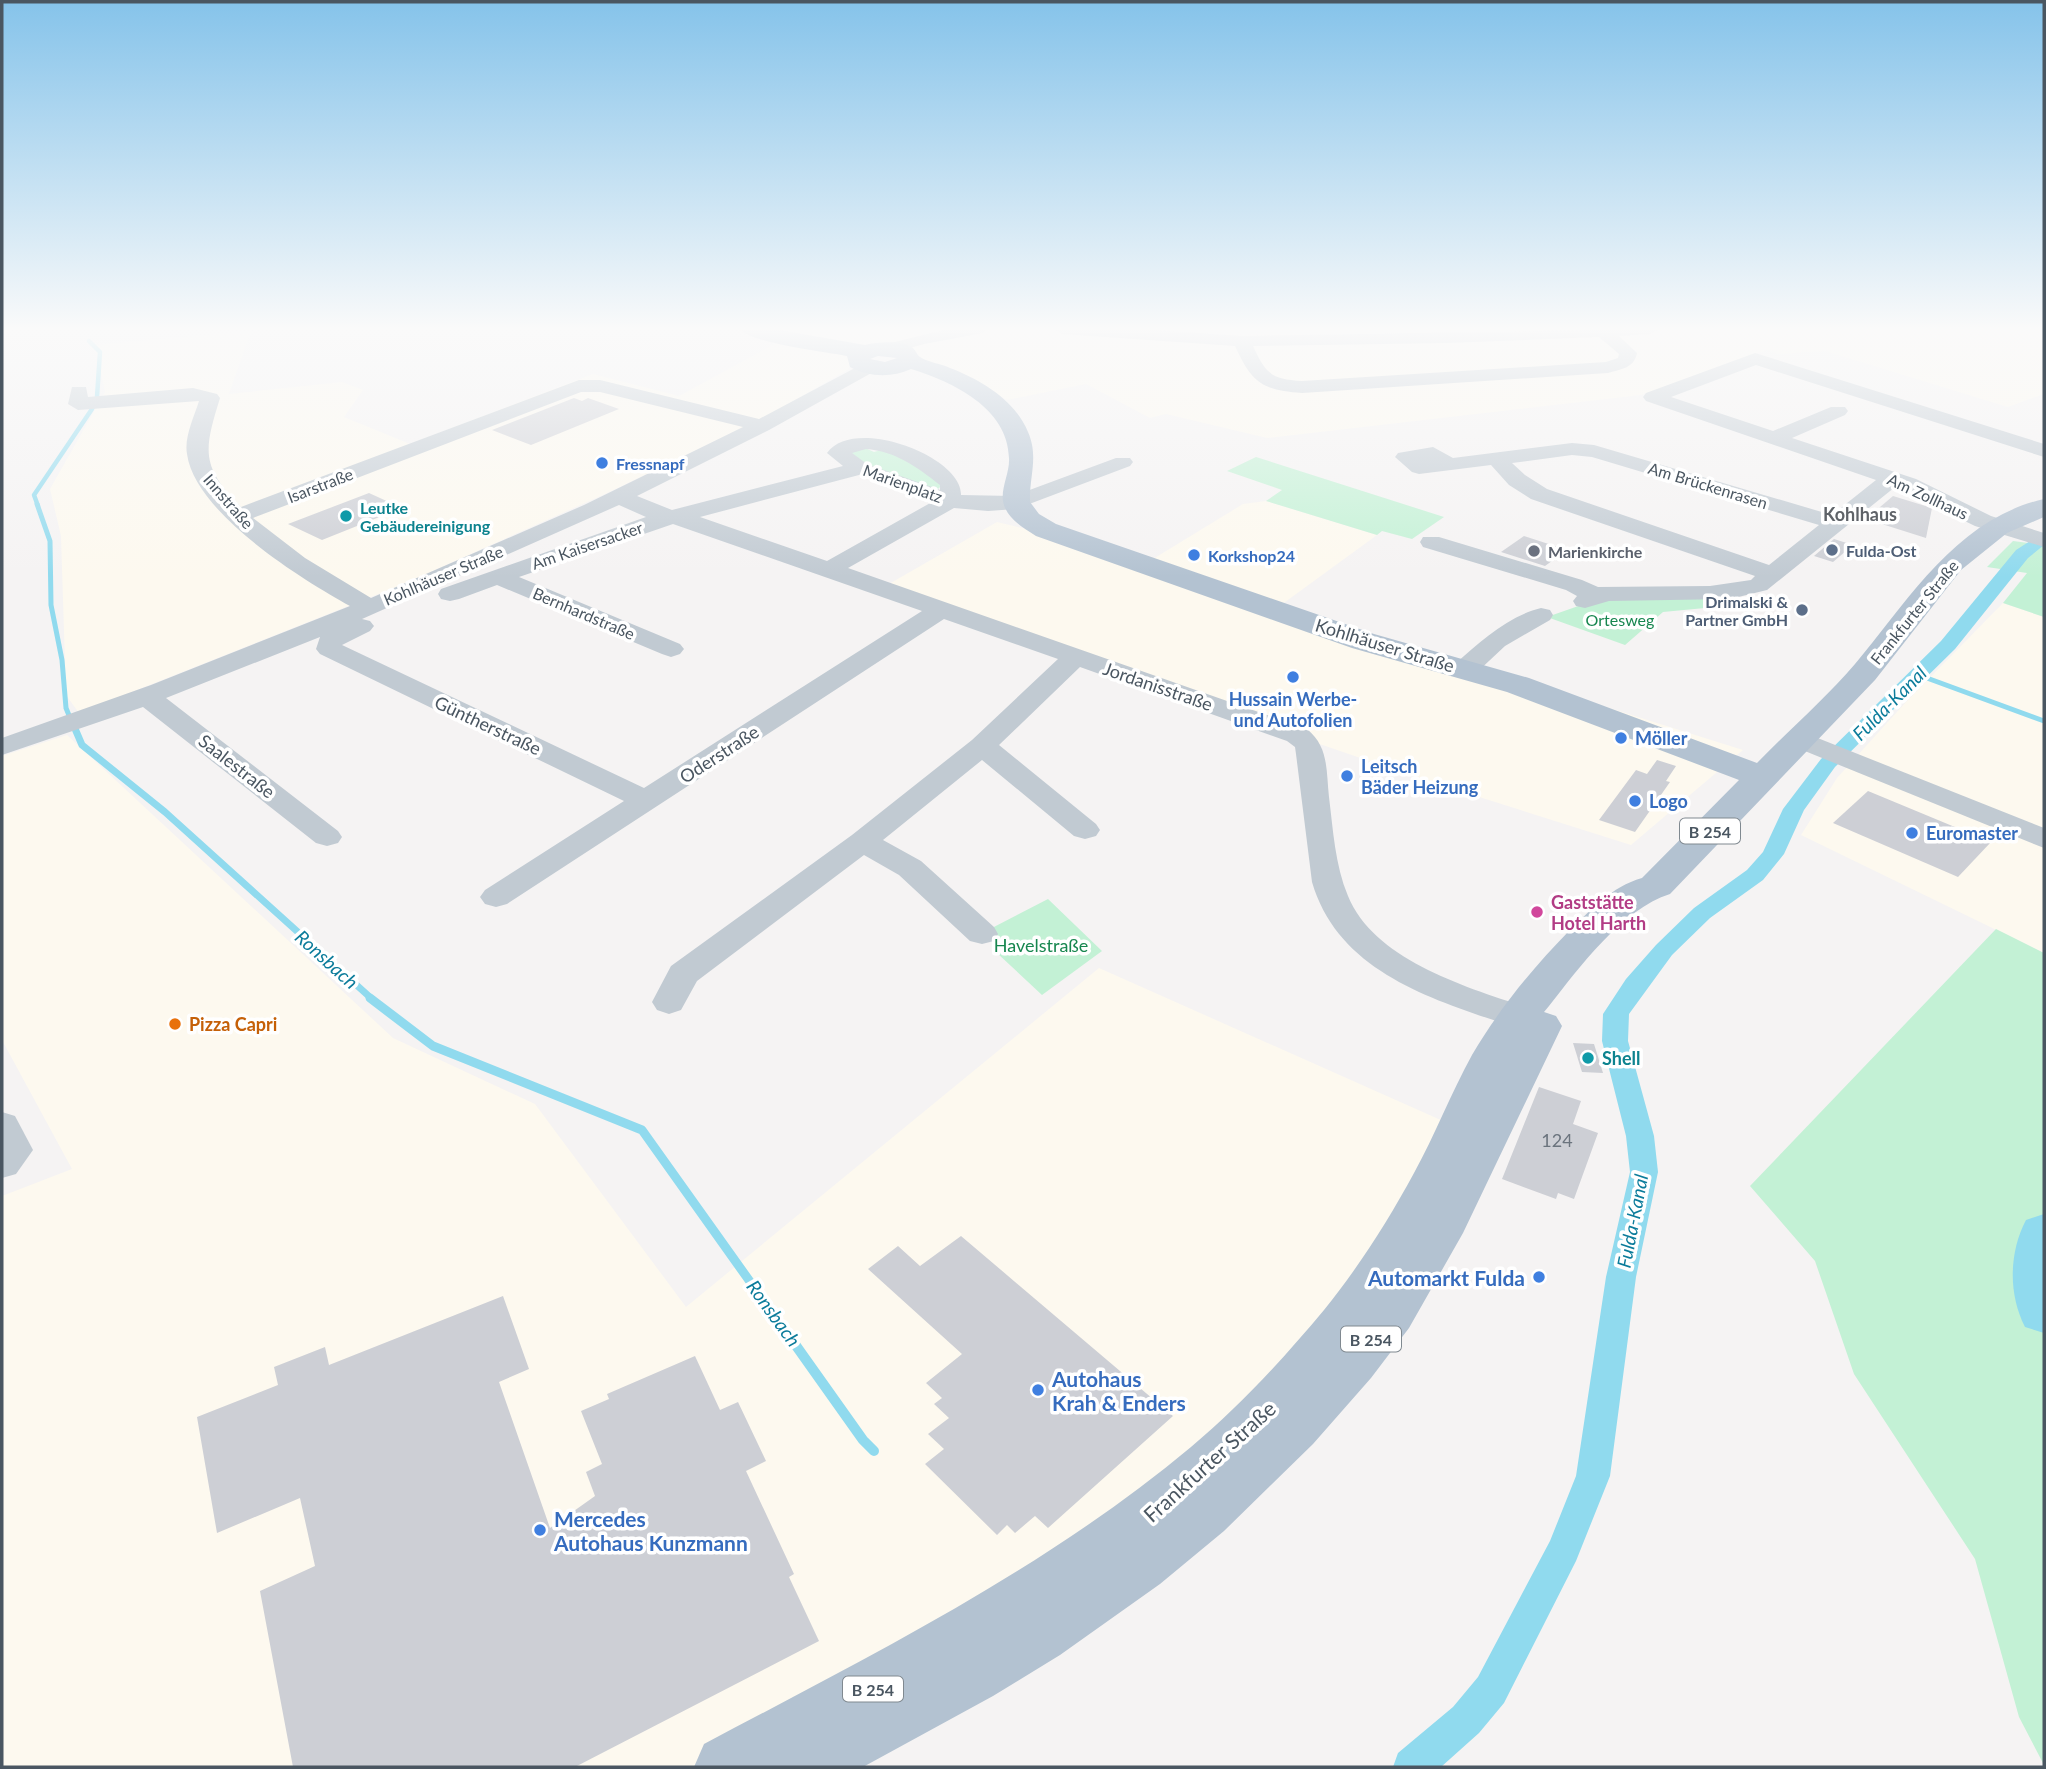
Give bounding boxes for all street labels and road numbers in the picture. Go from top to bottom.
street label: Am Brückenrasen [1646,458,1770,512]
street label: Marienplatz [861,460,945,506]
street label: Isarstraße [284,464,356,506]
street label: Am Zollhaus [1885,469,1971,523]
street label: Innstraße [200,470,258,532]
street label: Am Kaisersacker [529,517,645,573]
street label: Kohlhäuser Straße [380,541,506,609]
street label: Frankfurter Straße [1866,556,1962,668]
street label: Bernhardstraße [530,583,638,643]
street label: Kohlhäuser Straße [1313,613,1457,677]
street label: Jordanisstraße [1100,657,1216,715]
street label: Güntherstraße [431,691,545,759]
street label: Oderstraße [675,720,763,788]
street label: Saalestraße [194,729,280,803]
road number: B 254 [1680,818,1740,844]
road number: B 254 [1341,1326,1401,1352]
street label: Frankfurter Straße [1138,1395,1280,1527]
road number: B 254 [843,1676,903,1702]

